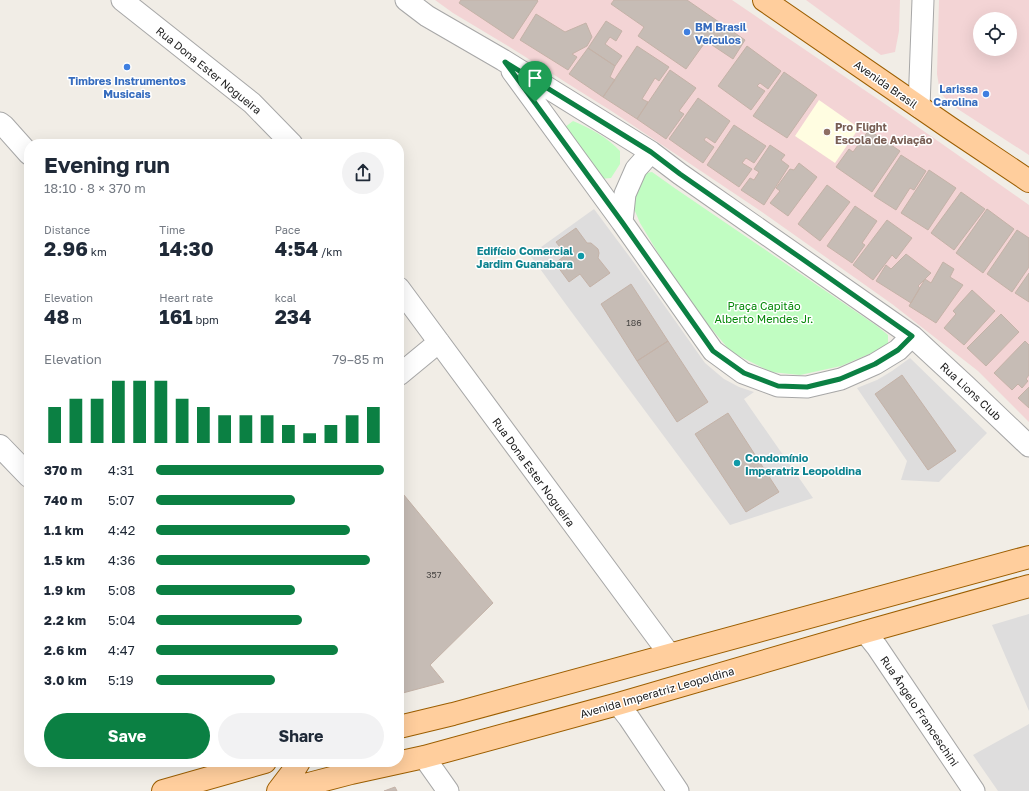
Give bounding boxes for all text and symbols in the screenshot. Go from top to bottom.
map controls [973,12,1017,56]
button: locate [973,12,1017,56]
place label: BM Brasil Veículos [695,20,747,46]
street label: Rua Dona Ester Nogueira [154,24,264,116]
marker: BM Brasil Veículos [682,27,692,37]
street label: Avenida Brasil [852,57,921,111]
pin [518,61,552,102]
marker: Timbres Instrumentos Musicais [122,62,132,72]
icon: arrive [524,67,546,89]
place label: Timbres Instrumentos Musicais [68,74,186,100]
place label: Larissa Carolina [933,82,978,108]
marker: Larissa Carolina [981,89,991,99]
place label: Pro Flight Escola de Aviação [835,120,933,146]
marker: Pro Flight Escola de Aviação [822,127,832,137]
text: Evening run [44,151,170,178]
button: share [342,152,384,194]
text: 18:10 · 8 × 370 m [44,180,146,196]
text: Distance [44,223,90,236]
text: Time [159,223,185,236]
text: Pace [275,223,300,236]
text: 2.96 [44,236,88,260]
text: 14:30 [159,236,214,260]
text: 4:54 [275,236,318,260]
place label: Edifício Comercial Jardim Guanabara [476,244,573,270]
text: km [88,245,107,258]
text: /km [318,245,342,258]
marker: Edifício Comercial Jardim Guanabara [576,251,586,261]
text: Elevation [44,291,93,304]
text: Heart rate [159,291,213,304]
text: kcal [275,291,296,304]
park label: Praça Capitão Alberto Mendes Jr. [715,299,813,325]
text: 48 [44,304,69,328]
text: 161 [159,304,193,328]
text: 234 [275,304,312,328]
text: m [69,313,82,326]
text: bpm [193,313,219,326]
house number: 186 [626,317,642,328]
text: Elevation [44,351,102,367]
text: 79–85 m [332,351,384,367]
street label: Rua Lions Club [938,359,1004,423]
street label: Rua Dona Ester Nogueira [490,415,578,529]
place label: Condomínio Imperatriz Leopoldina [745,451,861,477]
marker: Condomínio Imperatriz Leopoldina [732,458,742,468]
text: 370 m [44,462,82,478]
text: 4:31 [108,462,134,478]
text: 740 m [44,492,82,508]
text: 5:07 [108,492,134,508]
text: 1.1 km [44,522,84,538]
text: 4:42 [108,522,135,538]
text: 1.5 km [44,552,85,568]
text: 4:36 [108,552,135,568]
house number: 357 [426,569,442,580]
text: 1.9 km [44,582,85,598]
text: 5:08 [108,582,135,598]
text: 2.2 km [44,612,86,628]
text: 5:04 [108,612,135,628]
text: 2.6 km [44,642,87,658]
text: 4:47 [108,642,135,658]
street label: Rua Ângelo Franceschini [878,653,962,769]
street label: Avenida Imperatriz Leopoldina [578,664,736,720]
text: 3.0 km [44,672,87,688]
text: 5:19 [108,672,134,688]
button: Save [44,713,210,759]
button: Share [218,713,384,759]

